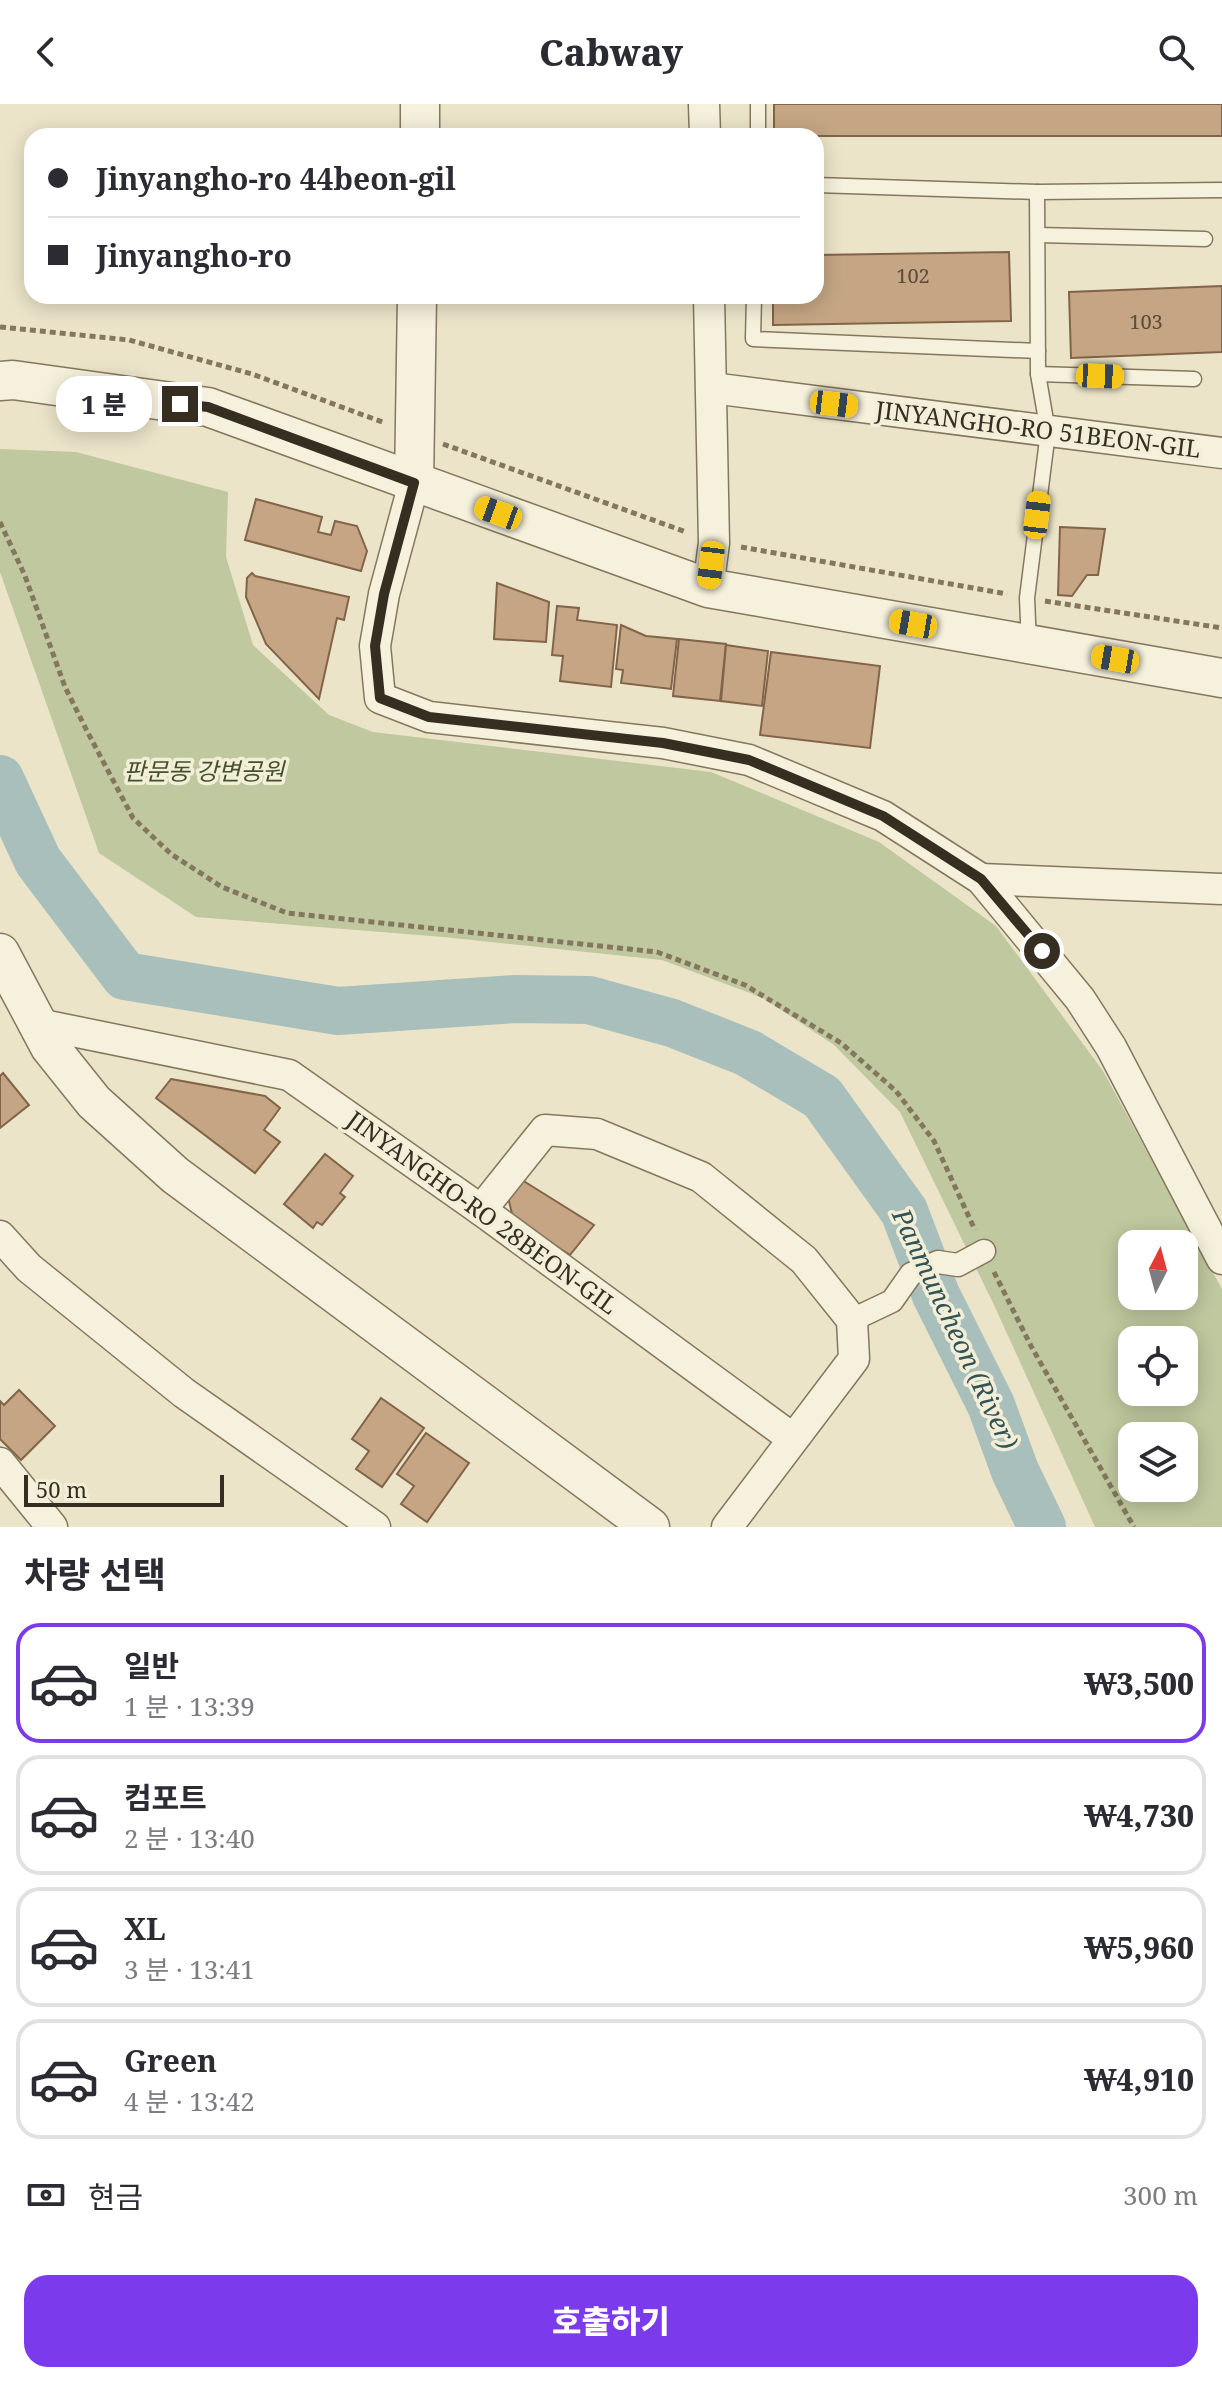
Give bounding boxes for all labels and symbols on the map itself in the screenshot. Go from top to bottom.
house number: 102 [896,262,930,289]
house number: 103 [1129,308,1163,335]
car [1076,363,1124,389]
callout: 1 분 [56,376,152,432]
route end [162,386,198,422]
car [809,389,859,419]
street label: JINYANGHO-RO 51BEON-GIL [873,392,1202,465]
car [1022,490,1052,540]
car [471,494,525,532]
car [696,540,726,590]
car [887,608,939,640]
car [1089,643,1141,675]
park label: 판문동 강변공원 [124,754,286,787]
route start [1024,933,1060,969]
street label: JINYANGHO-RO 28BEON-GIL [340,1102,625,1321]
water label: Panmuncheon (River) [884,1202,1028,1455]
north arrow [1118,1230,1198,1310]
scale bar [24,1471,224,1507]

